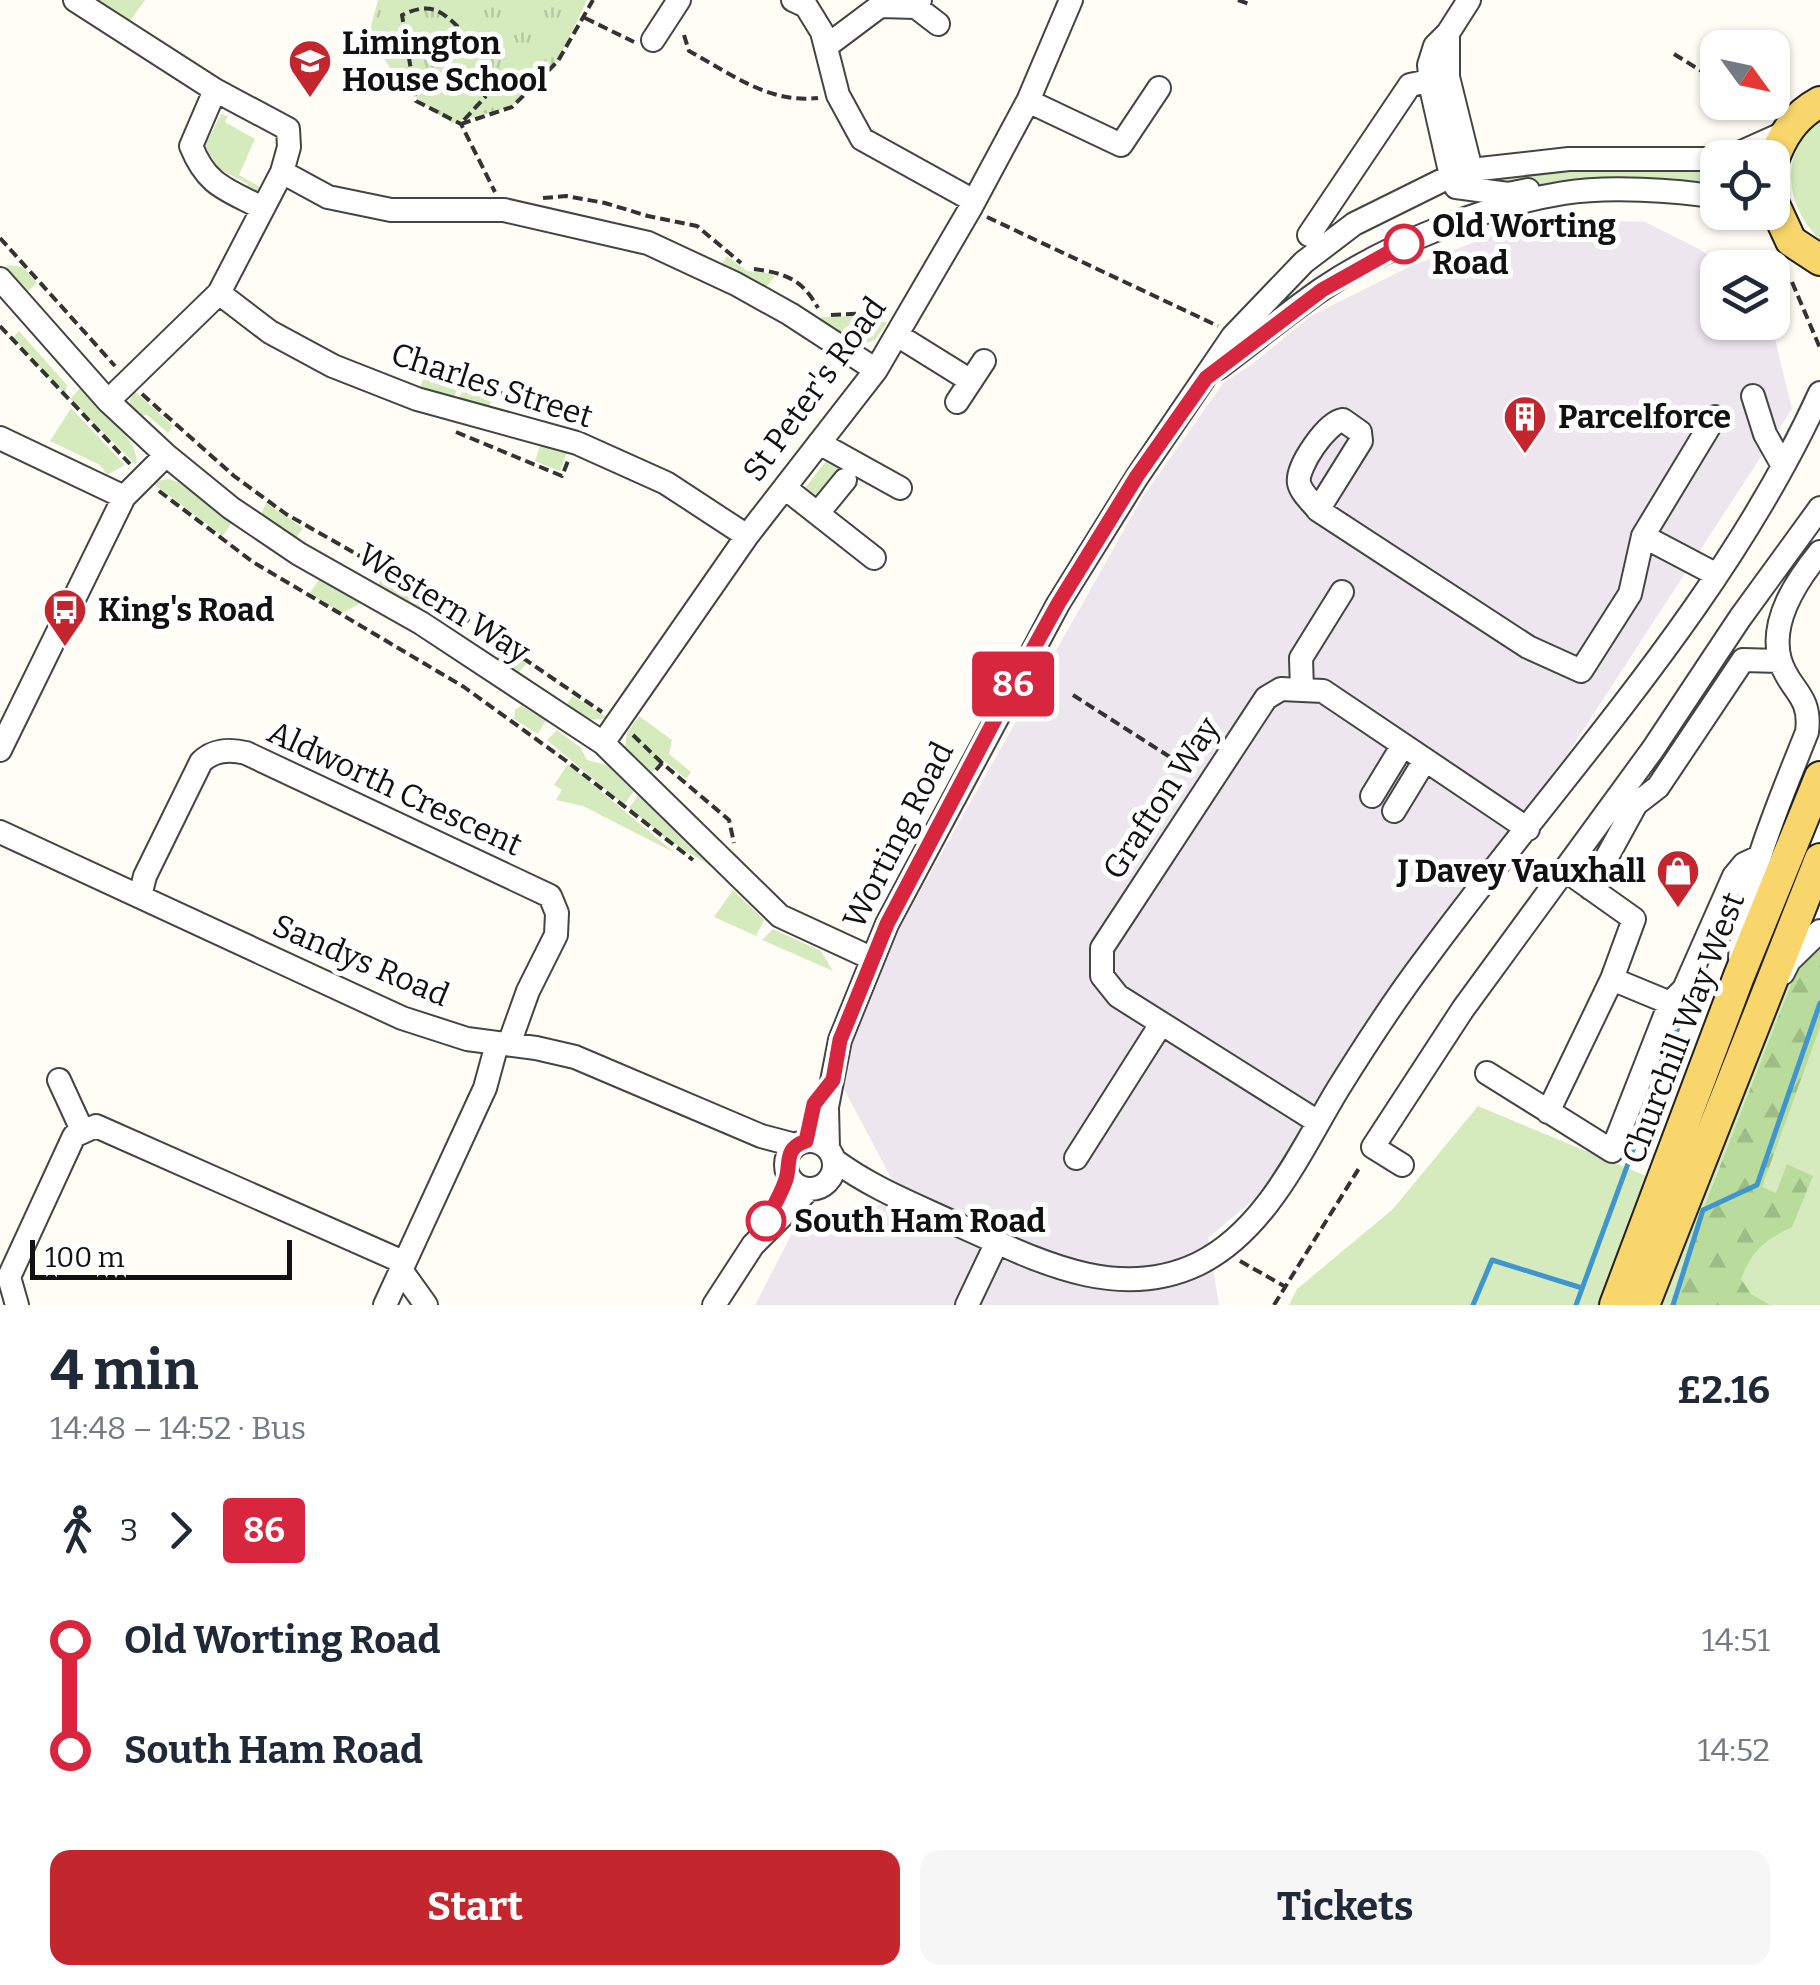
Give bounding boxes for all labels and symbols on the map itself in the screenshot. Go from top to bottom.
place label: Limington House School [342,24,547,99]
north arrow [1700,30,1790,120]
school or university icon: Limington House School [287,38,333,99]
place label: Old Worting Road [1432,207,1616,282]
marker: Old Worting Road [1385,225,1423,263]
street label: St Peter's Road [734,289,894,489]
street label: Charles Street [387,335,598,436]
building icon: Parcelforce [1502,394,1548,455]
place label: Parcelforce [1558,398,1731,436]
street label: Western Way [351,535,538,672]
bus stop icon: King's Road [42,587,88,648]
place label: King's Road [98,591,274,629]
line badge: 86 [968,652,1058,716]
street label: Grafton Way [1095,709,1228,886]
street label: Aldworth Crescent [262,712,528,864]
street label: Worting Road [835,736,961,934]
shop icon: J Davey Vauxhall [1655,848,1701,909]
place label: J Davey Vauxhall [1396,852,1646,890]
street label: Churchill Way West [1614,887,1752,1169]
street label: Sandys Road [267,906,455,1014]
marker: South Ham Road [747,1202,785,1240]
place label: South Ham Road [794,1202,1046,1240]
scale bar [30,1235,292,1280]

